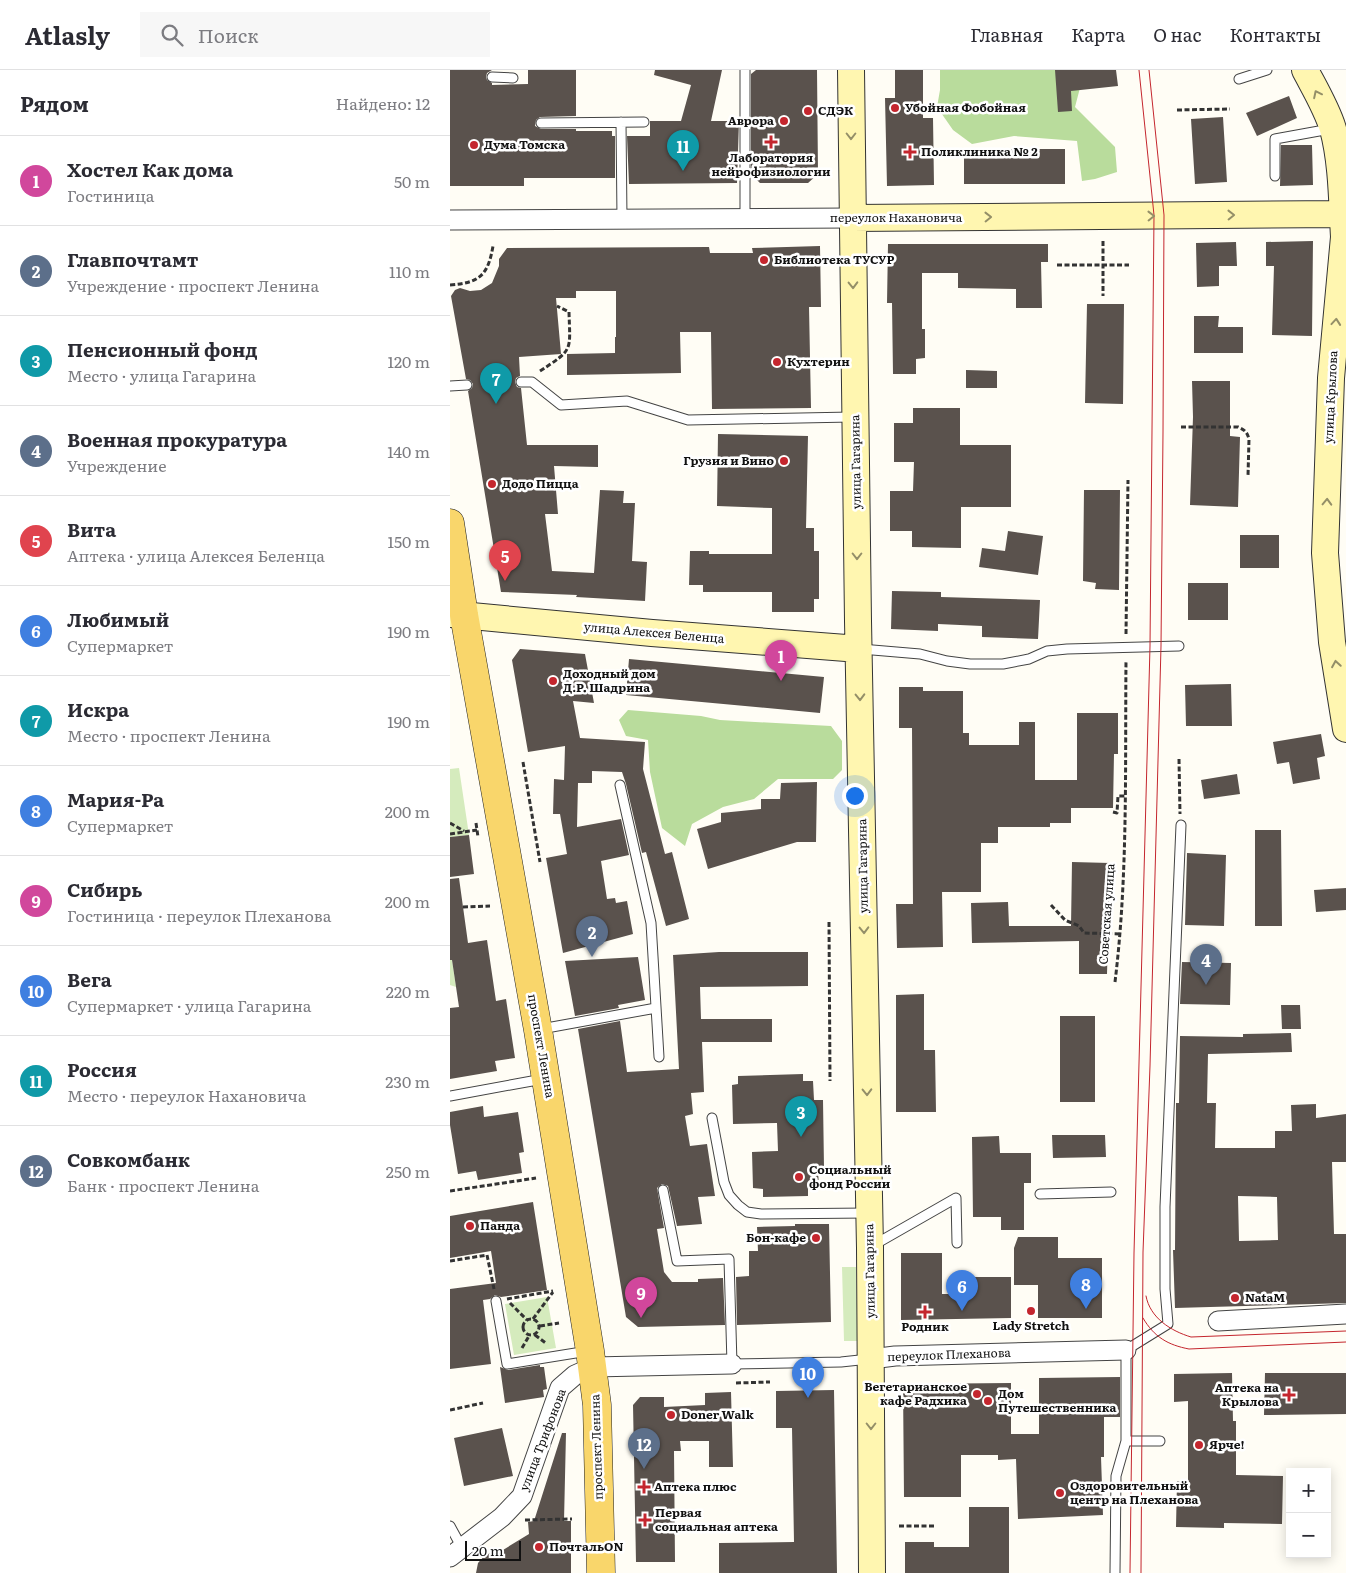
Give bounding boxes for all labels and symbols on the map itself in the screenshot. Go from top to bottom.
one-way arrow [1313,90,1323,99]
place label: Убойная Фобойная [905,98,1026,116]
place label: СДЭК [818,101,854,119]
marker: Убойная Фобойная [889,102,901,114]
marker: СДЭК [802,105,814,117]
place label: Аврора [728,111,774,129]
marker: Аврора [778,115,790,127]
pin: 11 [667,130,699,171]
one-way arrow [846,132,856,140]
place label: Дума Томска [484,135,565,153]
marker: Лаборатория нейрофизиологии [764,135,778,149]
marker: Дума Томска [468,139,480,151]
place label: Поликлиника № 2 [921,142,1038,160]
marker: Поликлиника № 2 [903,145,917,159]
place label: Лаборатория нейрофизиологии [712,148,831,180]
street label: переулок Нахановича [830,208,963,226]
one-way arrow [1147,210,1155,221]
one-way arrow [1228,210,1236,220]
one-way arrow [984,212,992,222]
place label: Библиотека ТУСУР [774,250,894,268]
marker: Библиотека ТУСУР [758,254,770,266]
one-way arrow [848,281,858,289]
one-way arrow [1330,318,1341,326]
street label: улица Крылова [1319,350,1341,444]
place label: Кухтерин [787,352,850,370]
marker: Кухтерин [771,356,783,368]
pin: 7 [480,363,512,404]
street label: улица Гагарина [845,414,865,510]
place label: Грузия и Вино [683,451,775,469]
marker: Грузия и Вино [778,455,790,467]
place label: Додо Пицца [502,474,579,492]
marker: Додо Пицца [486,478,498,490]
one-way arrow [1321,497,1332,505]
pin: 5 [489,540,521,581]
one-way arrow [852,552,862,560]
street label: улица Алексея Беленца [583,617,726,647]
pin: 1 [765,640,797,681]
one-way arrow [1331,659,1341,668]
place label: Доходный дом Д.Р. Шадрина [563,664,656,696]
marker: Доходный дом Д.Р. Шадрина [547,675,559,687]
one-way arrow [855,694,865,701]
your location [842,783,868,809]
street label: улица Гагарина [852,818,872,914]
street label: Советская улица [1093,862,1119,965]
pin: 2 [576,916,608,957]
one-way arrow [859,926,870,934]
pin: 4 [1190,944,1222,985]
street label: проспект Ленина [524,992,560,1100]
one-way arrow [862,1088,872,1096]
pin: 3 [785,1096,817,1137]
place label: Социальный фонд России [809,1160,892,1192]
marker: Социальный фонд России [793,1171,805,1183]
place label: Панда [480,1216,520,1234]
marker: Панда [464,1220,476,1232]
street label: улица Гагарина [859,1223,879,1319]
place label: Бон-кафе [746,1228,806,1246]
marker: Бон-кафе [810,1232,822,1244]
pin: 8 [1070,1268,1102,1309]
pin: 6 [946,1270,978,1311]
pin: 9 [625,1277,657,1318]
place label: NataM [1245,1288,1285,1306]
marker: NataM [1229,1292,1241,1304]
marker: Lady Stretch [1025,1305,1037,1317]
marker: Родник [919,1306,931,1318]
place label: Lady Stretch [992,1316,1070,1334]
place label: Родник [901,1317,949,1335]
street label: переулок Плеханова [887,1343,1012,1365]
pin: 10 [792,1357,824,1398]
place label: Вегетарианское кафе Радхика [864,1377,967,1409]
place label: Аптека на Крылова [1215,1378,1279,1410]
place label: Дом Путешественника [998,1384,1117,1416]
street label: улица Трифонова [514,1385,570,1494]
marker: Вегетарианское кафе Радхика [971,1388,983,1400]
marker: Аптека на Крылова [1283,1389,1295,1401]
street label: проспект Ленина [585,1393,607,1500]
marker: Дом Путешественника [982,1395,994,1407]
place label: Doner Walk [681,1405,755,1423]
marker: Doner Walk [665,1409,677,1421]
one-way arrow [866,1422,876,1430]
pin: 12 [628,1428,660,1469]
place label: Ярче! [1209,1435,1245,1453]
marker: Ярче! [1193,1439,1205,1451]
place label: Оздоровительный центр на Плеханова [1070,1476,1199,1508]
place label: Аптека плюс [654,1477,737,1495]
marker: Аптека плюс [638,1481,650,1493]
marker: Оздоровительный центр на Плеханова [1054,1487,1066,1499]
place label: Первая социальная аптека [655,1503,778,1535]
marker: Первая социальная аптека [639,1514,651,1526]
place label: ПочтальON [549,1537,624,1555]
scale bar [465,1538,521,1561]
marker: ПочтальON [533,1541,545,1553]

